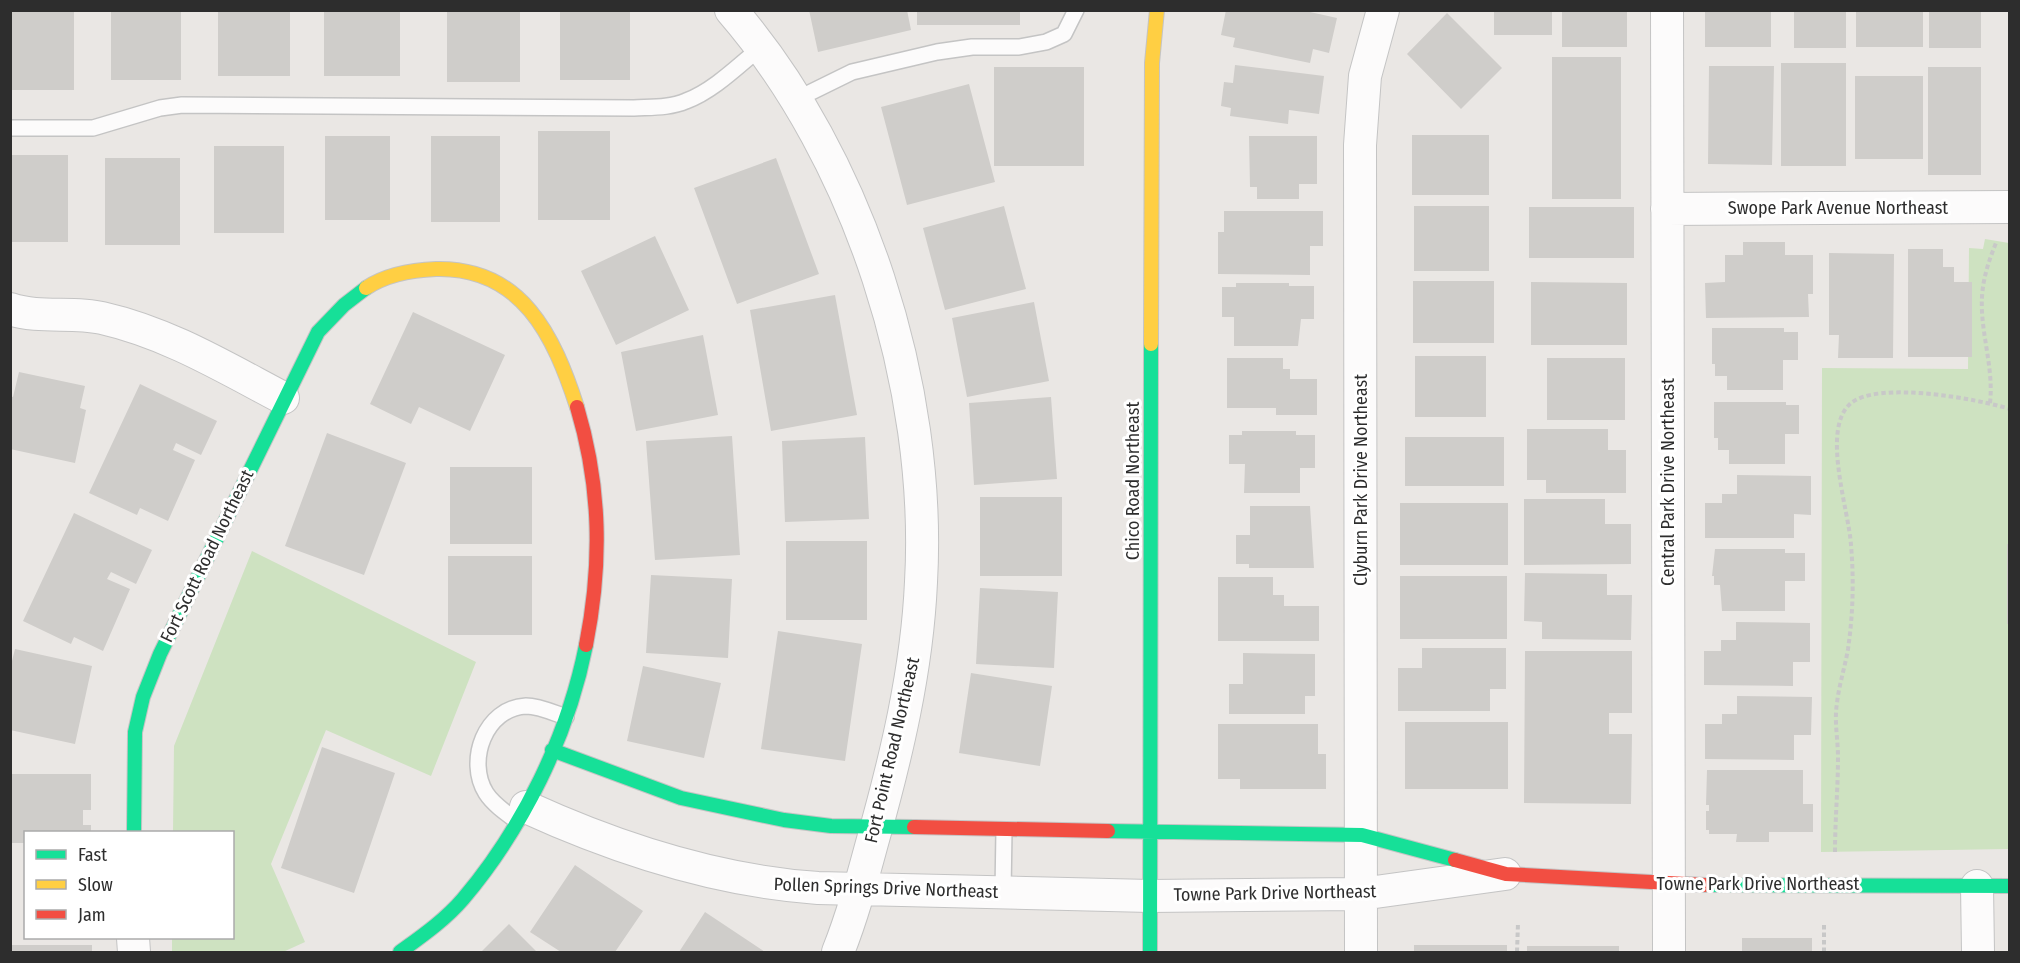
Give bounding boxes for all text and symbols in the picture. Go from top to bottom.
street label: Swope Park Avenue Northeast [1728,197,1948,219]
street label: Clyburn Park Drive Northeast [1350,374,1372,586]
street label: Central Park Drive Northeast [1657,378,1679,586]
street label: Chico Road Northeast [1122,402,1144,560]
street label: Fort Scott Road Northeast [156,466,258,646]
street label: Fort Point Road Northeast [860,655,924,845]
legend [24,831,234,939]
text: Fast [78,844,107,866]
street label: Pollen Springs Drive Northeast [773,873,999,903]
street label: Towne Park Drive Northeast [1657,873,1860,895]
text: Slow [78,874,113,896]
street label: Towne Park Drive Northeast [1173,880,1377,906]
text: Jam [78,904,106,926]

